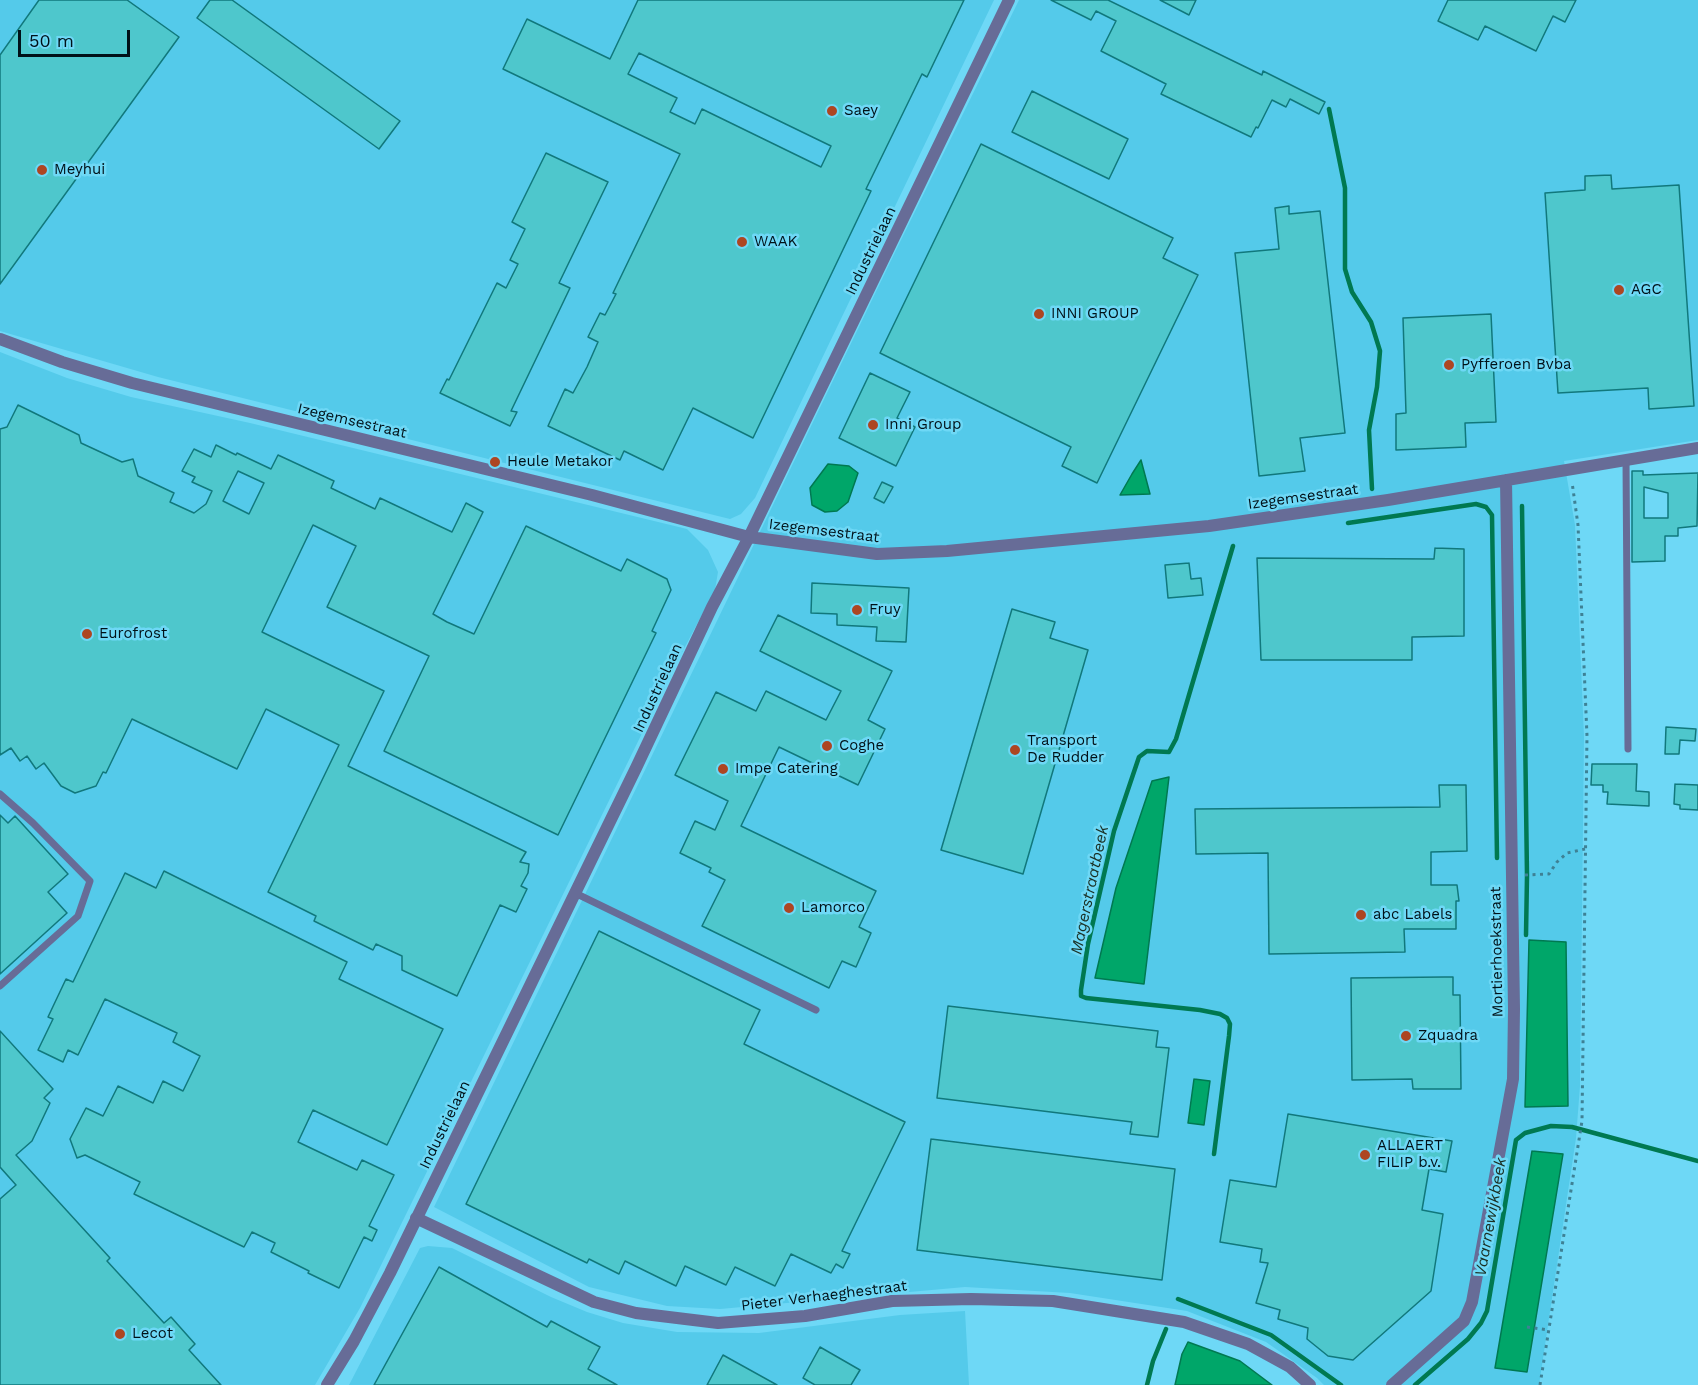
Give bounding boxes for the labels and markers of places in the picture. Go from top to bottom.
place label: Saey [844,102,878,120]
marker: Saey [825,104,839,118]
place label: Meyhui [54,161,105,179]
marker: Meyhui [35,163,49,177]
place label: WAAK [754,233,797,251]
marker: WAAK [735,235,749,249]
place label: AGC [1631,281,1662,299]
marker: AGC [1612,283,1626,297]
place label: INNI GROUP [1051,305,1139,323]
marker: INNI GROUP [1032,307,1046,321]
place label: Pyfferoen Bvba [1461,356,1572,374]
marker: Pyfferoen Bvba [1442,358,1456,372]
place label: Inni Group [885,416,961,434]
marker: Inni Group [866,418,880,432]
place label: Heule Metakor [507,453,613,471]
marker: Heule Metakor [488,455,502,469]
place label: Fruy [869,601,901,619]
marker: Fruy [850,603,864,617]
place label: Eurofrost [99,625,167,643]
marker: Eurofrost [80,627,94,641]
place label: Transport De Rudder [1027,732,1104,767]
place label: Coghe [839,737,884,755]
marker: Coghe [820,739,834,753]
marker: Transport De Rudder [1008,743,1022,757]
place label: Impe Catering [735,760,838,778]
marker: Impe Catering [716,762,730,776]
place label: Lamorco [801,899,865,917]
marker: Lamorco [782,901,796,915]
place label: abc Labels [1373,906,1452,924]
marker: abc Labels [1354,908,1368,922]
place label: Zquadra [1418,1027,1478,1045]
marker: Zquadra [1399,1029,1413,1043]
place label: ALLAERT FILIP b.v. [1377,1137,1443,1172]
marker: ALLAERT FILIP b.v. [1358,1148,1372,1162]
place label: Lecot [132,1325,173,1343]
marker: Lecot [113,1327,127,1341]

